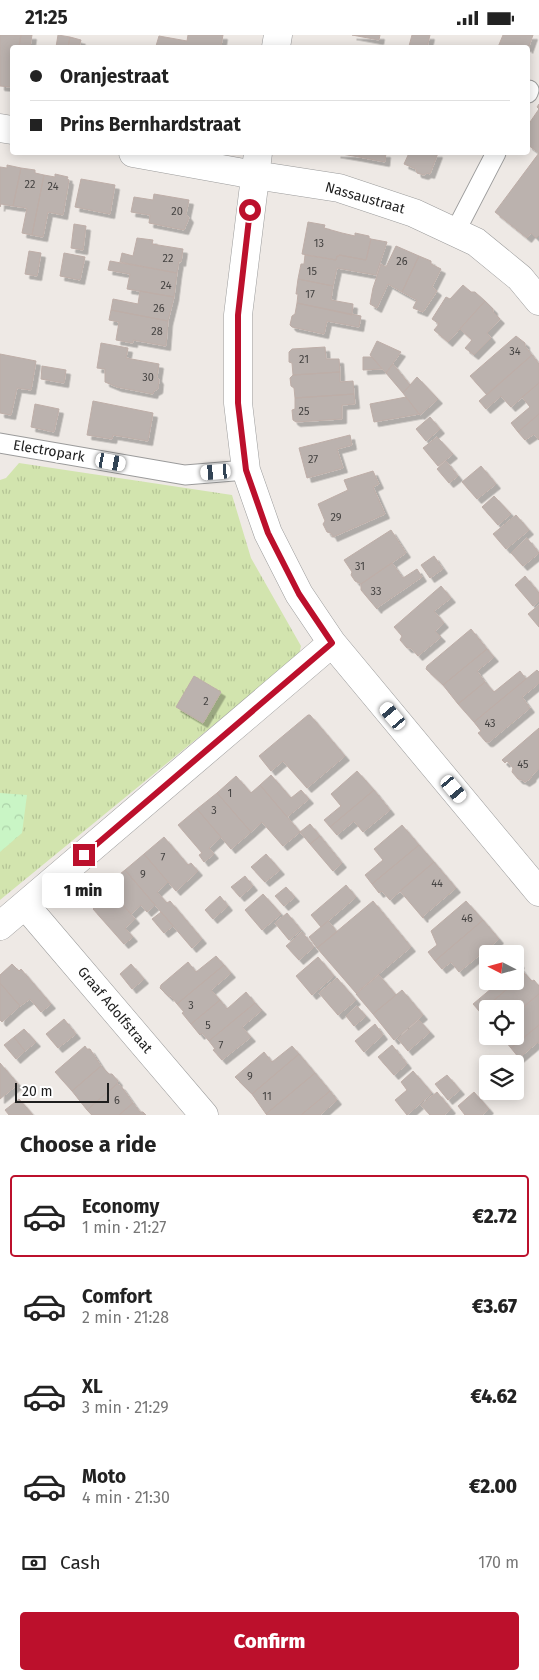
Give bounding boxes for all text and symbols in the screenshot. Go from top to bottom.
text: 21:25 [25,6,68,29]
text: Oranjestraat [60,65,169,88]
text: Prins Bernhardstraat [60,113,241,136]
house number: 22 [25,178,35,191]
street label: Nassaustraat [323,178,408,218]
house number: 24 [48,180,59,193]
route start [239,199,261,221]
house number: 20 [171,205,183,218]
house number: 13 [314,237,324,250]
house number: 22 [163,252,173,265]
house number: 26 [396,255,408,268]
house number: 15 [307,265,318,278]
house number: 24 [161,279,172,292]
house number: 17 [305,288,315,301]
house number: 26 [153,302,165,315]
house number: 28 [151,325,163,338]
house number: 34 [509,345,521,358]
house number: 21 [299,353,309,366]
house number: 30 [142,371,154,384]
house number: 25 [299,405,310,418]
street label: Electropark [12,436,87,466]
car [94,452,127,472]
house number: 27 [308,453,318,466]
car [200,463,231,481]
house number: 29 [330,511,342,524]
house number: 31 [355,560,365,573]
house number: 33 [371,585,381,598]
house number: 2 [203,695,209,708]
car [377,700,408,732]
house number: 43 [484,717,496,730]
house number: 45 [517,758,529,771]
car [438,773,469,805]
house number: 1 [228,787,232,800]
house number: 3 [211,804,217,817]
route end [73,844,95,866]
house number: 7 [161,851,166,864]
house number: 9 [140,868,146,881]
callout: 1 min [43,873,125,907]
house number: 44 [431,877,443,890]
text: 1 min [64,881,102,900]
house number: 46 [461,912,473,925]
north arrow [479,945,524,990]
map controls [479,945,524,1100]
street label: Graaf Adolfstraat [74,963,157,1057]
house number: 3 [188,999,194,1012]
button: locate [479,1000,524,1045]
house number: 5 [205,1019,211,1032]
house number: 7 [219,1039,224,1052]
button: layers [479,1055,524,1100]
house number: 9 [247,1070,253,1083]
scale bar [15,1080,109,1103]
text: 20 m [22,1083,52,1100]
house number: 11 [262,1090,272,1103]
house number: 6 [114,1094,120,1107]
text: Choose a ride [20,1131,156,1158]
icon: car [22,1194,67,1239]
text: Economy [82,1195,159,1218]
text: €2.72 [473,1205,517,1228]
text: 1 min · 21:27 [82,1218,166,1237]
icon: car [22,1284,67,1329]
text: Comfort [82,1285,152,1308]
text: €3.67 [472,1295,517,1318]
text: 2 min · 21:28 [82,1308,169,1327]
icon: car [22,1374,67,1419]
text: XL [82,1375,103,1398]
text: €4.62 [470,1385,517,1408]
text: 3 min · 21:29 [82,1398,169,1417]
icon: car [22,1464,67,1509]
text: Moto [82,1465,126,1488]
text: €2.00 [469,1475,517,1498]
text: 4 min · 21:30 [82,1488,170,1507]
icon: cash [20,1549,48,1577]
text: Cash [60,1551,101,1574]
text: 170 m [478,1553,519,1572]
button: Confirm [20,1612,519,1670]

